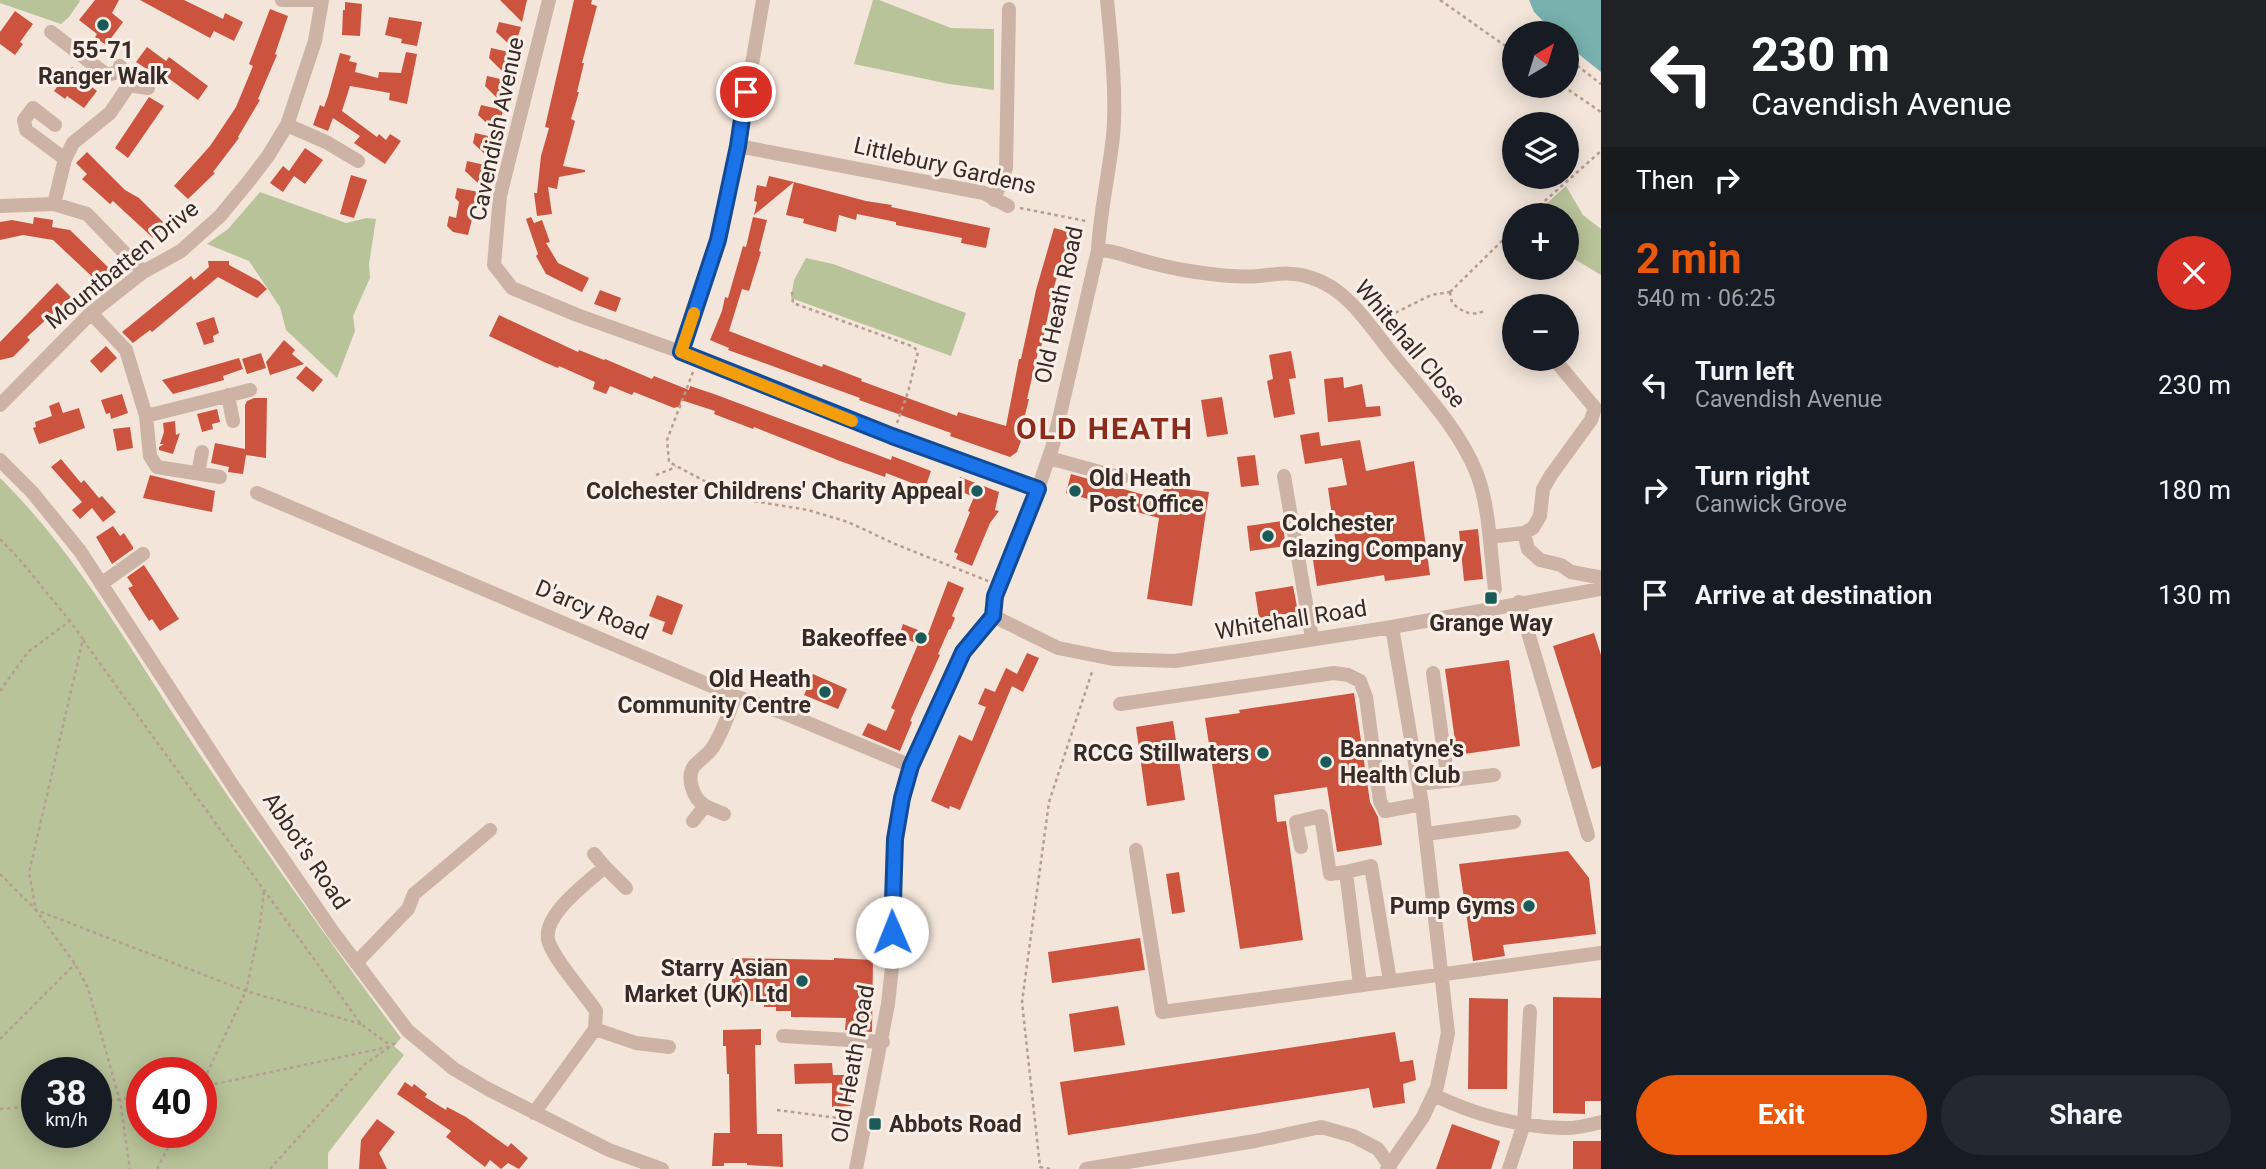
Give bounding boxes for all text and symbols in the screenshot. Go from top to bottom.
marker: 55-71 Ranger Walk [95,17,111,33]
north arrow [1502,21,1578,98]
map controls [1502,21,1579,371]
text: 230 m [1751,26,1890,83]
icon: left [1636,28,1727,119]
street label: Cavendish Avenue [464,35,530,223]
place label: 55-71 Ranger Walk [38,37,169,90]
pin [716,62,776,122]
icon: arrive [727,73,765,111]
text: Cavendish Avenue [1751,85,2011,123]
button: layers [1502,112,1579,189]
street label: Littlebury Gardens [851,132,1039,200]
icon: right [1708,161,1746,199]
text: Then [1636,165,1694,195]
street label: Mountbatten Drive [40,195,204,335]
button: + [1502,203,1579,280]
street label: Old Heath Road [1029,224,1089,386]
text: 2 min [1636,234,1742,283]
button: close [2157,236,2231,310]
street label: Whitehall Close [1349,275,1471,413]
text: 540 m · 06:25 [1636,285,1775,312]
button: − [1502,294,1579,371]
text: Turn left [1695,356,1794,386]
icon: left [1636,366,1674,404]
text: 230 m [2158,370,2231,400]
text: Cavendish Avenue [1695,386,1882,413]
district label: OLD HEATH [1016,411,1194,446]
text: Turn right [1695,461,1810,491]
place label: Old Heath Post Office [1089,465,1204,518]
icon: right [1636,471,1674,509]
text: 180 m [2158,475,2231,505]
place label: Colchester Childrens' Charity Appeal [586,478,963,505]
marker: Colchester Childrens' Charity Appeal [969,483,985,499]
marker: Old Heath Post Office [1067,483,1083,499]
text: Canwick Grove [1695,491,1847,518]
place label: Colchester Glazing Company [1282,510,1464,563]
marker: Colchester Glazing Company [1260,528,1276,544]
street label: D'arcy Road [531,574,653,646]
icon: arrive [1636,576,1674,614]
text: Arrive at destination [1695,580,1932,610]
text: 130 m [2158,580,2231,610]
marker: Grange Way [1483,590,1499,606]
street label: Whitehall Road [1213,595,1369,645]
place label: Grange Way [1429,610,1553,637]
place label: Bakeoffee [802,625,907,652]
marker: Bakeoffee [913,630,929,646]
place label: Old Heath Community Centre [617,666,811,719]
marker: Old Heath Community Centre [817,684,833,700]
place label: Bannatyne's Health Club [1340,736,1464,789]
place label: RCCG Stillwaters [1073,740,1249,767]
marker: RCCG Stillwaters [1255,745,1271,761]
marker: Bannatyne's Health Club [1318,754,1334,770]
street label: Abbot's Road [257,788,355,914]
place label: Pump Gyms [1390,893,1515,920]
position arrow [855,895,929,969]
marker: Pump Gyms [1521,898,1537,914]
place label: Starry Asian Market (UK) Ltd [624,955,788,1008]
marker: Starry Asian Market (UK) Ltd [794,973,810,989]
street label: Old Heath Road [826,983,880,1145]
speed limit sign: 40 [126,1057,217,1148]
text: 38 [46,1073,87,1114]
button: Exit [1636,1075,1927,1155]
button: Share [1941,1075,2231,1155]
text: km/h [45,1109,88,1130]
place label: Abbots Road [889,1111,1022,1138]
marker: Abbots Road [867,1116,883,1132]

